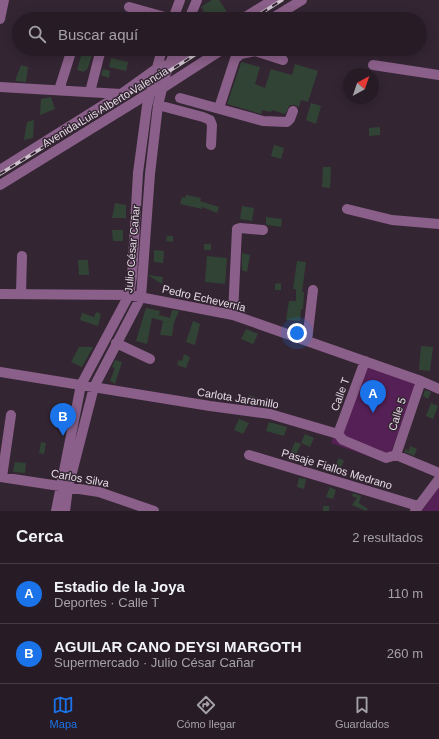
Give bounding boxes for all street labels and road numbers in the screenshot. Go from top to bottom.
street label: Avenida Luis Alberto Valencia [40,64,171,149]
street label: Julio César Cañar [122,204,142,293]
street label: Pedro Echeverría [161,283,248,314]
street label: Calle T [328,375,352,412]
street label: Carlota Jaramillo [196,386,280,410]
street label: Calle 5 [386,396,408,432]
street label: Pasaje Fiallos Medrano [280,446,394,492]
street label: Carlos Silva [50,467,111,489]

